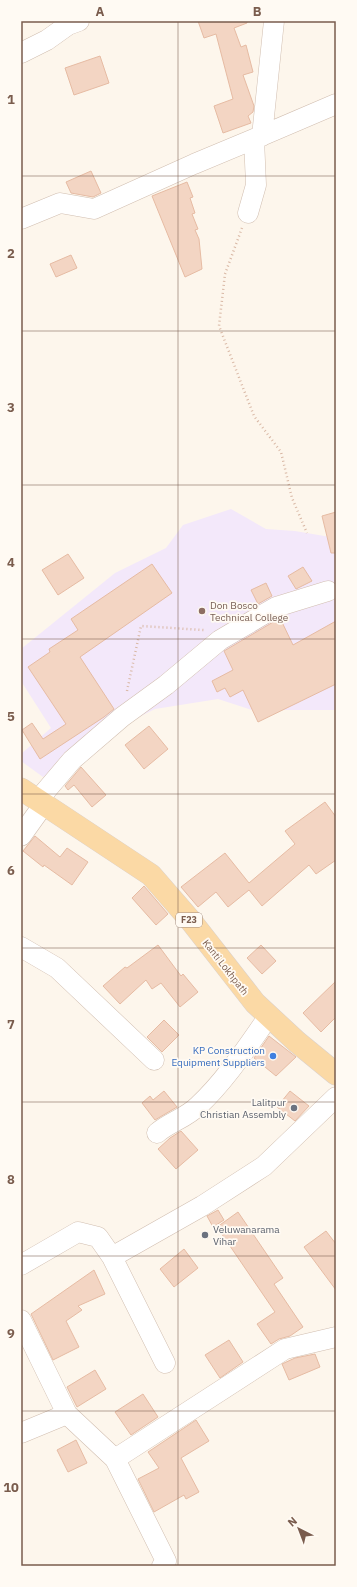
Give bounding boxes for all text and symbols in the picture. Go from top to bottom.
text: A [96,3,105,20]
text: B [253,3,262,20]
text: 1 [7,91,15,108]
text: 2 [7,245,15,262]
text: 3 [7,399,15,416]
text: 4 [7,554,15,571]
place label: Don Bosco Technical College [210,599,289,624]
marker: Don Bosco Technical College [197,606,207,616]
text: 5 [7,708,15,725]
text: 6 [7,862,15,879]
road number: F23 [176,913,202,927]
street label: Kanti Lokhpath [200,937,251,998]
text: 7 [7,1016,15,1033]
place label: KP Construction Equipment Suppliers [171,1044,265,1069]
marker: KP Construction Equipment Suppliers [268,1051,278,1061]
place label: Lalitpur Christian Assembly [200,1096,286,1121]
marker: Lalitpur Christian Assembly [289,1103,299,1113]
text: 8 [7,1171,15,1188]
place label: Veluwanarama Vihar [213,1223,280,1248]
marker: Veluwanarama Vihar [200,1230,210,1240]
text: 9 [7,1325,15,1342]
text: 10 [3,1479,19,1496]
north arrow [279,1509,319,1549]
text: N [285,1514,300,1529]

